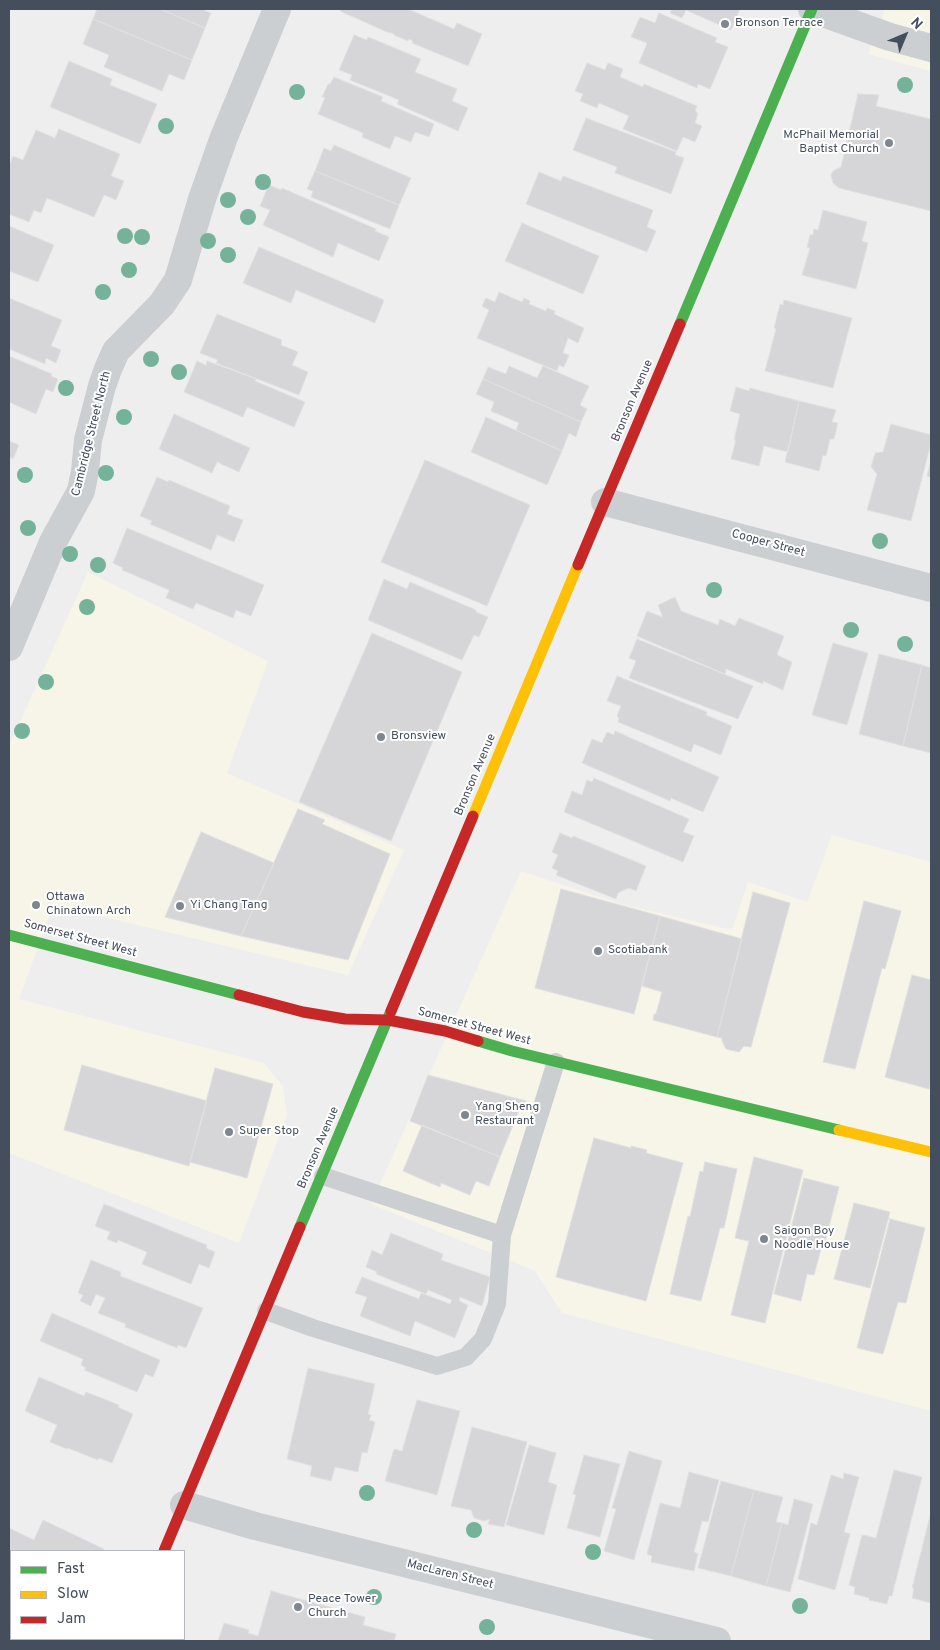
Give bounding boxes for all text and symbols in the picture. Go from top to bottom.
north arrow [880,10,930,60]
text: N [906,14,926,34]
place label: Bronson Terrace [735,17,823,31]
marker: Bronson Terrace [719,18,731,30]
place label: McPhail Memorial Baptist Church [783,129,879,157]
marker: McPhail Memorial Baptist Church [883,137,895,149]
street label: Bronson Avenue [609,358,657,444]
street label: Cambridge Street North [69,370,115,498]
street label: Cooper Street [730,527,806,561]
place label: Bronsview [391,730,446,744]
marker: Bronsview [375,731,387,743]
street label: Bronson Avenue [452,732,500,818]
place label: Ottawa Chinatown Arch [46,891,131,919]
marker: Ottawa Chinatown Arch [30,899,42,911]
place label: Yi Chang Tang [190,899,267,913]
marker: Yi Chang Tang [174,900,186,912]
street label: Somerset Street West [22,917,138,961]
place label: Scotiabank [608,944,668,958]
marker: Scotiabank [592,945,604,957]
street label: Somerset Street West [416,1005,532,1049]
place label: Yang Sheng Restaurant [475,1101,539,1129]
street label: Bronson Avenue [295,1105,343,1191]
marker: Yang Sheng Restaurant [459,1109,471,1121]
place label: Super Stop [239,1125,299,1139]
marker: Super Stop [223,1126,235,1138]
place label: Saigon Boy Noodle House [774,1225,849,1253]
marker: Saigon Boy Noodle House [758,1233,770,1245]
legend [10,1550,185,1640]
street label: MacLaren Street [405,1557,495,1593]
text: Fast [57,1560,85,1579]
text: Slow [57,1585,89,1604]
place label: Peace Tower Church [308,1593,376,1621]
marker: Peace Tower Church [292,1601,304,1613]
text: Jam [57,1610,86,1629]

